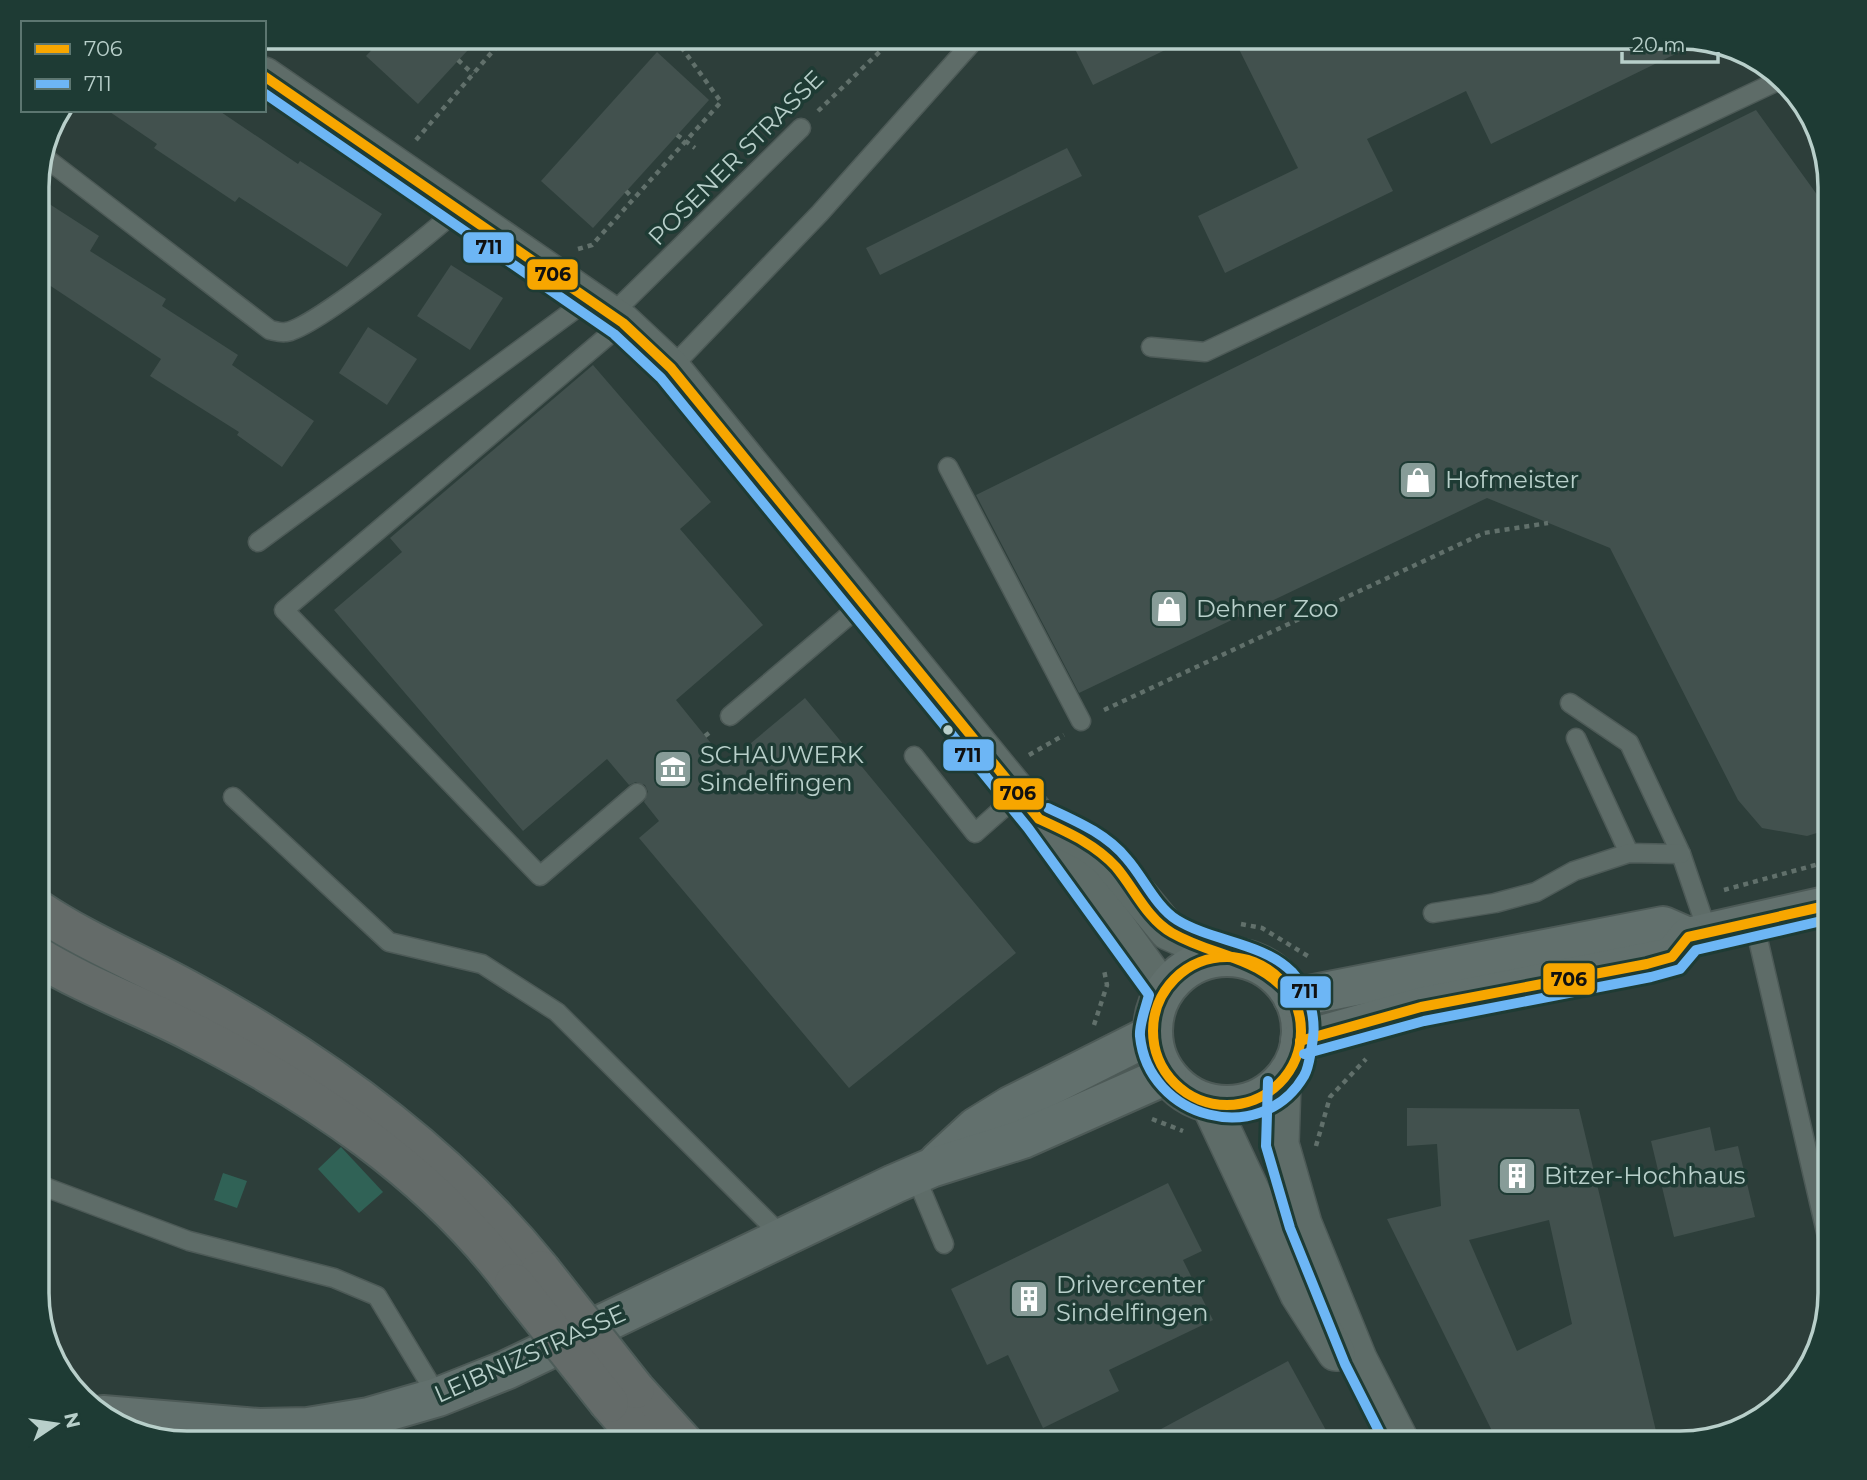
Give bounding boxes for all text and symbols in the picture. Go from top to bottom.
legend [21,21,266,112]
scale bar [1622,21,1718,65]
text: 20 m [1632,32,1686,57]
text: 706 [84,36,123,61]
street label: POSENER STRASSE [642,64,829,251]
text: 711 [84,71,112,96]
line badge: 711 [462,231,515,264]
text: 711 [476,236,502,259]
line badge: 706 [526,258,579,291]
text: 706 [535,263,571,286]
shop icon: Hofmeister [1397,459,1439,501]
place label: Hofmeister [1445,465,1579,494]
shop icon: Dehner Zoo [1148,588,1190,630]
place label: Dehner Zoo [1196,594,1339,623]
unlabelled marker [941,723,955,737]
line badge: 711 [942,738,995,772]
place label: SCHAUWERK Sindelfingen [700,740,864,797]
text: 711 [955,744,981,767]
museum icon: SCHAUWERK Sindelfingen [652,748,694,790]
line badge: 706 [992,777,1045,811]
text: 706 [1000,782,1036,805]
line badge: 706 [1542,962,1596,996]
text: 706 [1551,968,1587,991]
line badge: 711 [1279,975,1332,1009]
text: 711 [1292,980,1318,1003]
building icon: Bitzer-Hochhaus [1496,1155,1538,1197]
place label: Bitzer-Hochhaus [1544,1161,1746,1190]
place label: Drivercenter Sindelfingen [1056,1270,1208,1327]
building icon: Drivercenter Sindelfingen [1008,1278,1050,1320]
street label: LEIBNIZSTRASSE [430,1298,630,1409]
north arrow [21,1389,91,1459]
text: N [59,1410,85,1430]

